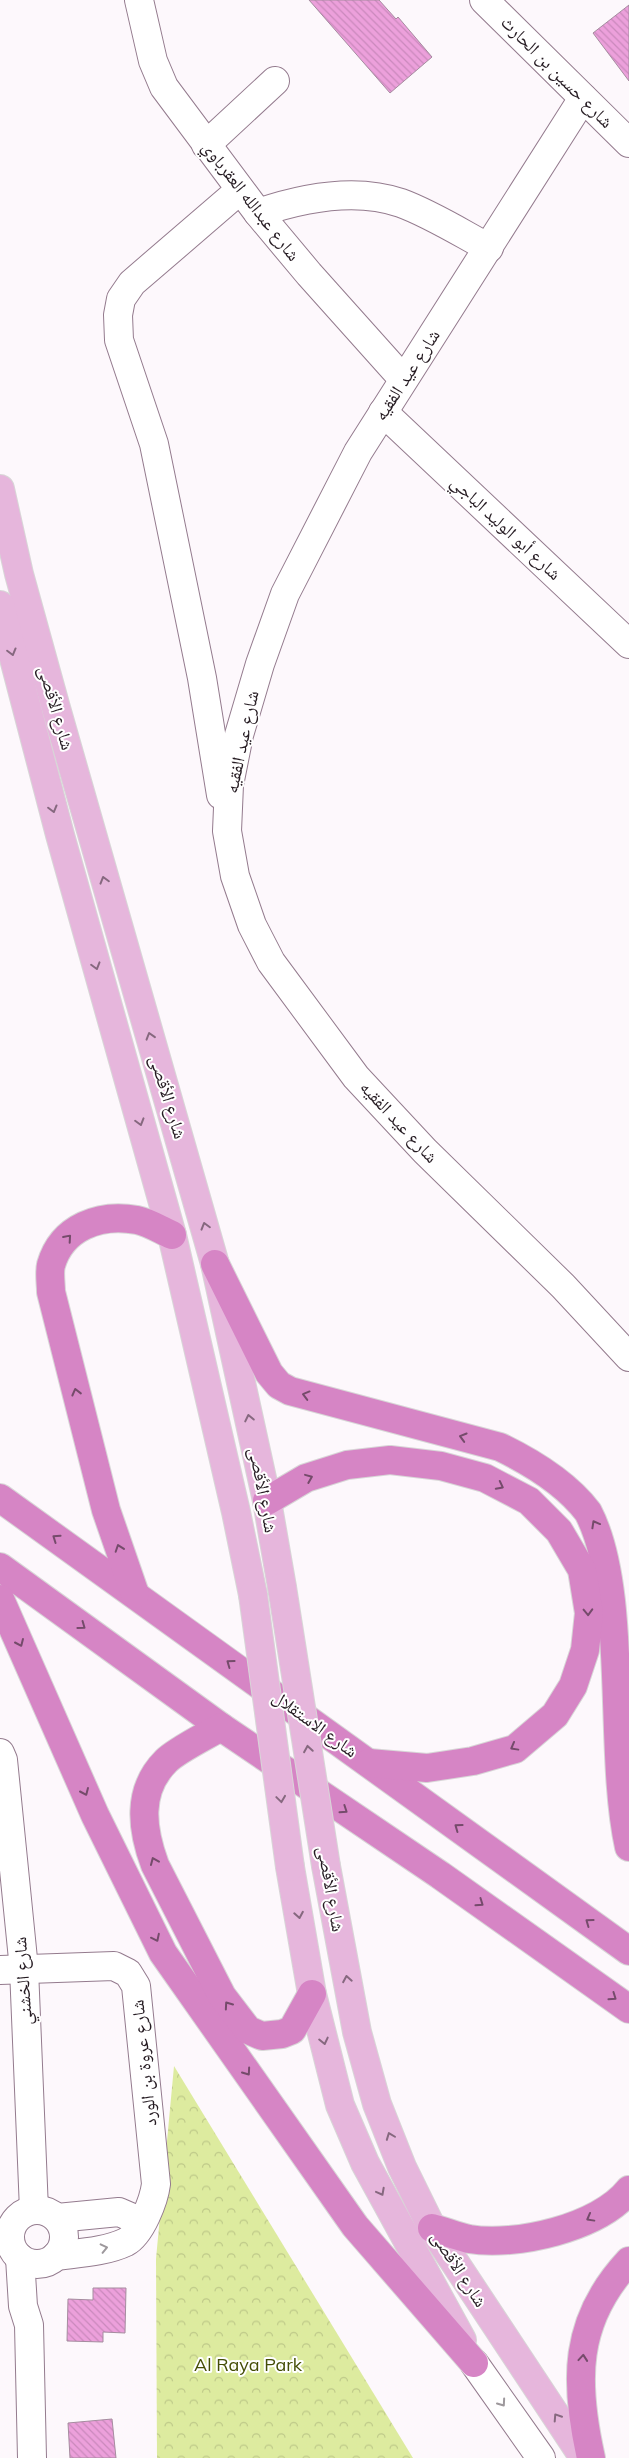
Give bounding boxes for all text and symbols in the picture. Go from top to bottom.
street label: شارع حسين بن الحارث [496,11,618,133]
street label: شارع عبدالله العقرباوي [195,136,305,267]
street label: شارع عيد الفقيه [369,325,445,425]
street label: شارع أبو الوليد الباجي [444,470,566,587]
one-way arrow [6,647,17,656]
street label: شارع الأقصى [34,663,79,753]
street label: شارع عيد الفقيه [219,688,264,795]
one-way arrow [47,805,58,814]
one-way arrow [100,877,110,885]
one-way arrow [91,961,101,969]
one-way arrow [145,1033,155,1041]
street label: شارع الأقصى [145,1052,192,1142]
street label: شارع عيد الفقيه [355,1076,443,1168]
one-way arrow [135,1118,145,1126]
one-way arrow [200,1222,210,1231]
one-way arrow [62,1234,71,1243]
one-way arrow [71,1387,82,1396]
one-way arrow [302,1390,310,1401]
one-way arrow [244,1414,255,1423]
one-way arrow [459,1432,467,1443]
street label: شارع الأقصى [244,1445,283,1535]
one-way arrow [304,1474,313,1484]
one-way arrow [495,1480,504,1490]
one-way arrow [591,1520,601,1529]
one-way arrow [52,1535,61,1544]
one-way arrow [115,1545,125,1553]
one-way arrow [582,1608,593,1616]
one-way arrow [76,1620,86,1629]
one-way arrow [13,1638,24,1647]
one-way arrow [226,1660,236,1669]
street label: شارع الاستقلال [268,1685,362,1762]
one-way arrow [511,1741,520,1751]
one-way arrow [303,1744,313,1753]
one-way arrow [78,1787,89,1796]
one-way arrow [275,1796,286,1804]
one-way arrow [338,1804,348,1813]
one-way arrow [454,1824,464,1833]
street label: شارع الأقصى [313,1844,350,1933]
one-way arrow [149,1857,160,1866]
one-way arrow [474,1897,484,1906]
one-way arrow [293,1911,303,1919]
one-way arrow [586,1919,595,1929]
one-way arrow [149,1933,160,1942]
street label: شارع الخشني [8,1936,41,2026]
one-way arrow [343,1975,353,1984]
one-way arrow [607,1991,617,2000]
street label: شارع عروة بن الورد [125,1999,162,2127]
one-way arrow [225,2001,234,2011]
one-way arrow [318,2037,328,2045]
one-way arrow [241,2067,250,2076]
one-way arrow [386,2132,396,2141]
one-way arrow [375,2187,385,2196]
one-way arrow [586,2212,595,2222]
street label: شارع الأقصى [426,2226,493,2311]
one-way arrow [100,2243,109,2254]
park label: Al Raya Park [194,2353,303,2376]
one-way arrow [577,2354,588,2362]
one-way arrow [496,2397,505,2407]
one-way arrow [554,2414,563,2423]

